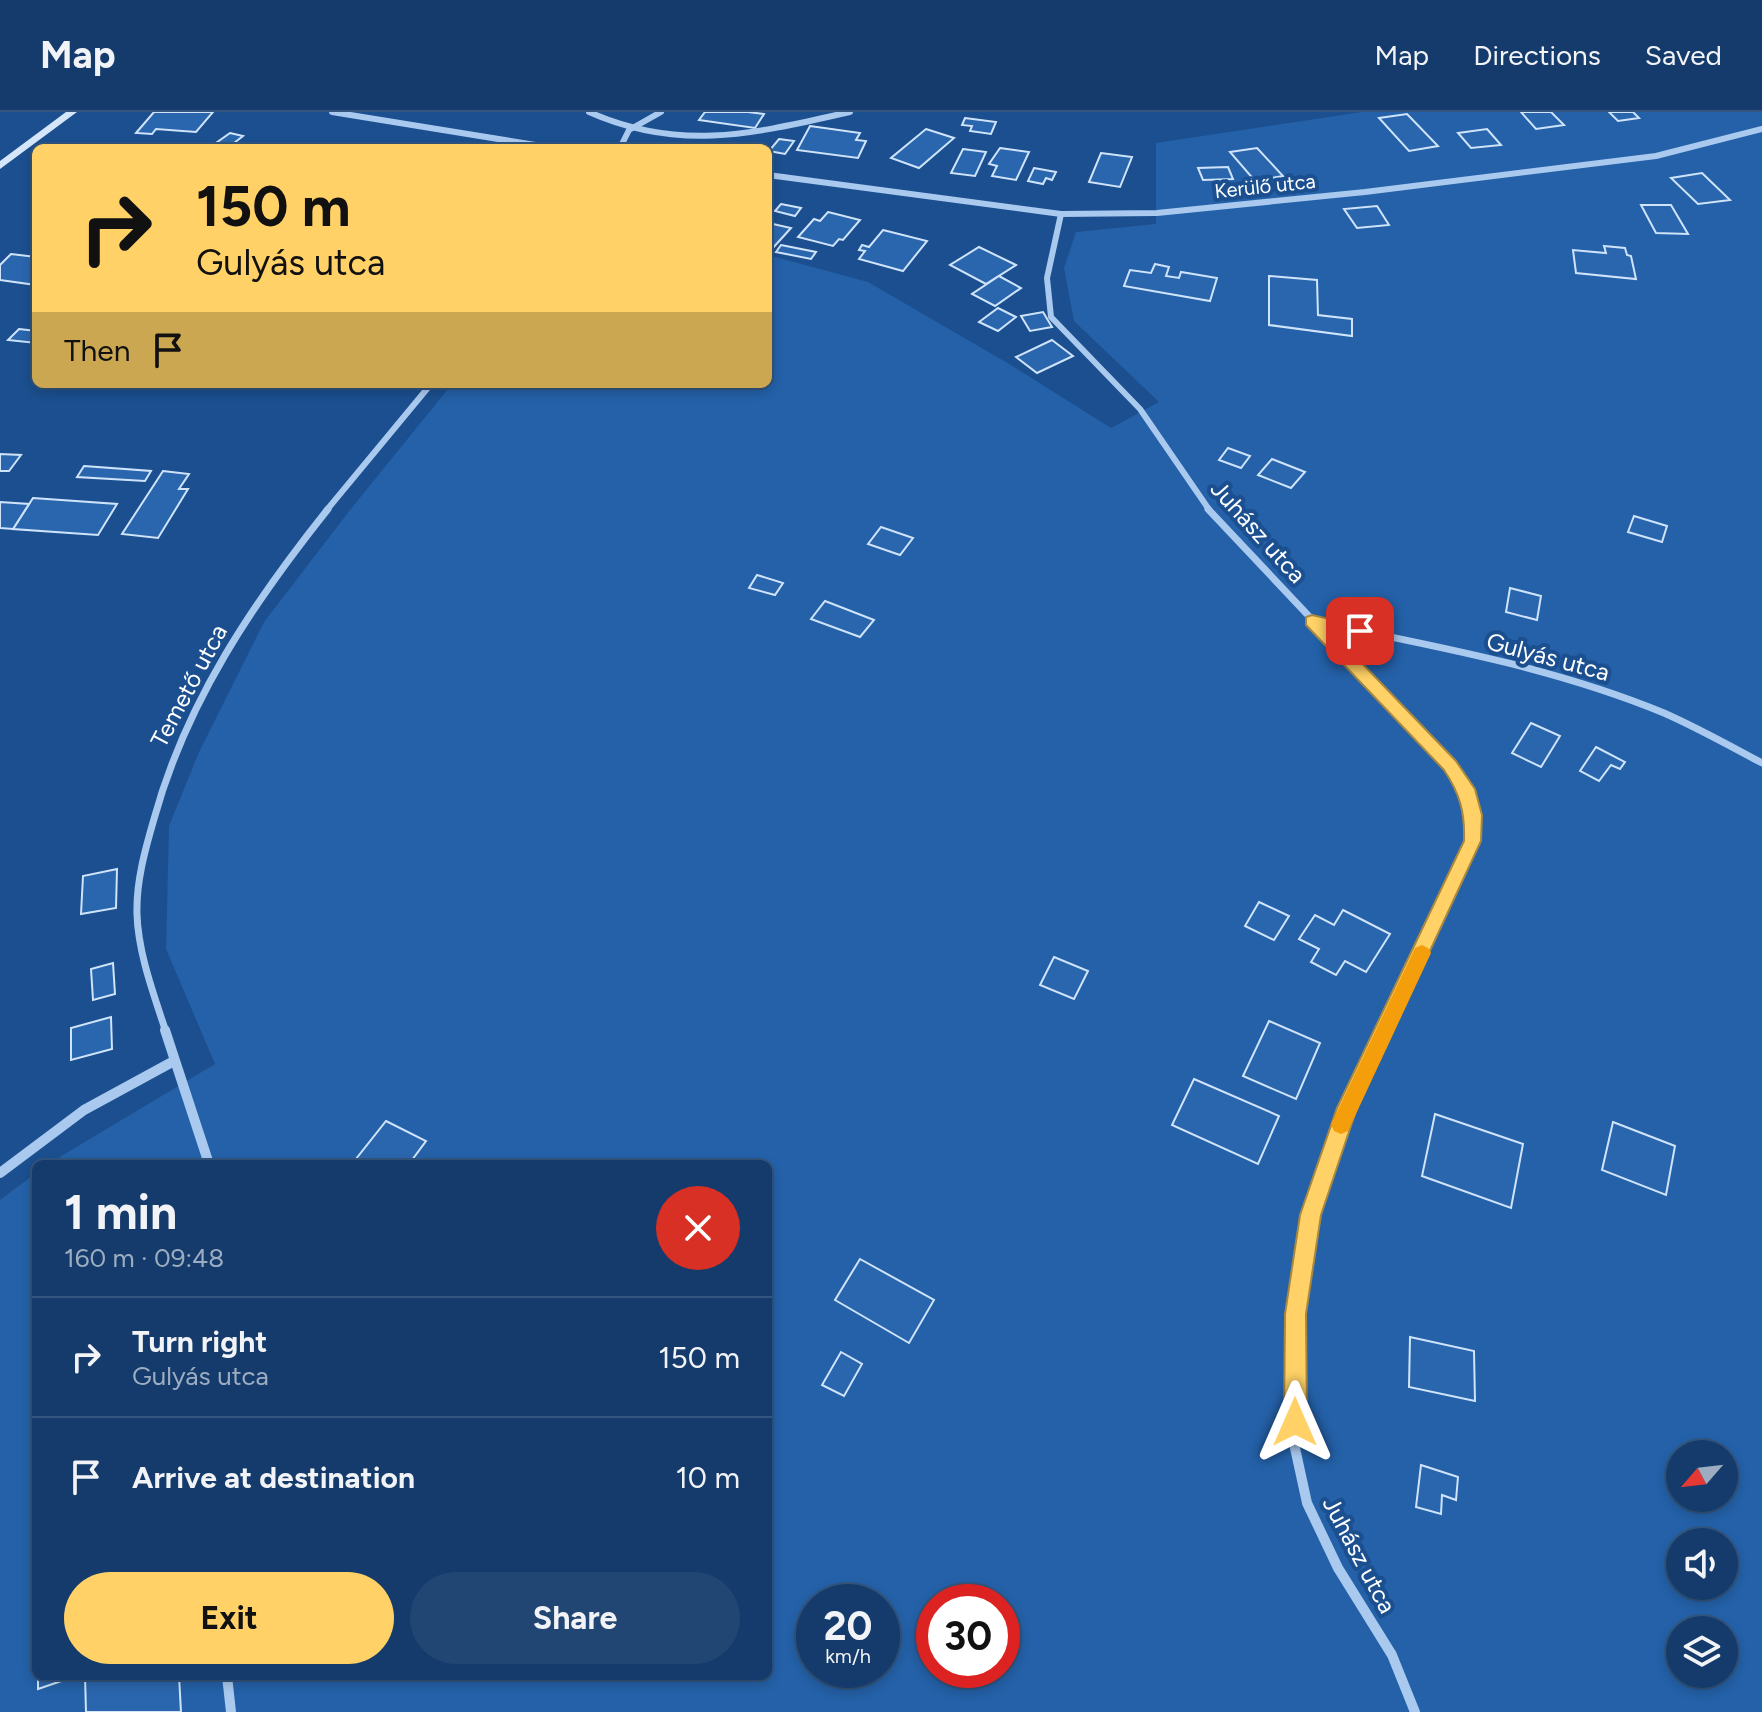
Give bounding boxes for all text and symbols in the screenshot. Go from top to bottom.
text: Map [40,32,116,78]
text: Map [1375,38,1429,72]
text: Directions [1473,38,1601,72]
text: Saved [1645,38,1722,72]
street label: Kerülő utca [1213,169,1317,203]
text: 150 m [196,173,351,240]
icon: right [64,176,168,280]
text: Gulyás utca [196,241,385,284]
icon: arrive [146,328,190,372]
text: Then [64,332,130,369]
street label: Juhász utca [1205,474,1312,589]
pin [1326,597,1394,665]
icon: arrive [1338,609,1382,653]
street label: Temető utca [144,619,233,752]
street label: Gulyás utca [1483,626,1613,687]
text: 1 min [64,1183,177,1241]
button: close [656,1186,740,1270]
text: 160 m · 09:48 [64,1242,224,1274]
text: Turn right [132,1323,267,1360]
icon: right [64,1335,108,1379]
text: 150 m [658,1339,740,1376]
text: Gulyás utca [132,1360,269,1392]
position arrow [1253,1380,1337,1464]
north arrow [1666,1440,1738,1512]
map controls [1666,1440,1738,1688]
icon: arrive [64,1455,108,1499]
text: Arrive at destination [132,1459,415,1496]
text: 10 m [675,1459,740,1496]
street label: Juhász utca [1317,1491,1402,1618]
button: sound [1666,1528,1738,1600]
button: Exit [64,1572,394,1664]
button: Share [410,1572,740,1664]
speed limit sign: 30 [916,1584,1020,1688]
text: 20 [823,1602,873,1650]
button: layers [1666,1616,1738,1688]
text: km/h [825,1644,871,1668]

